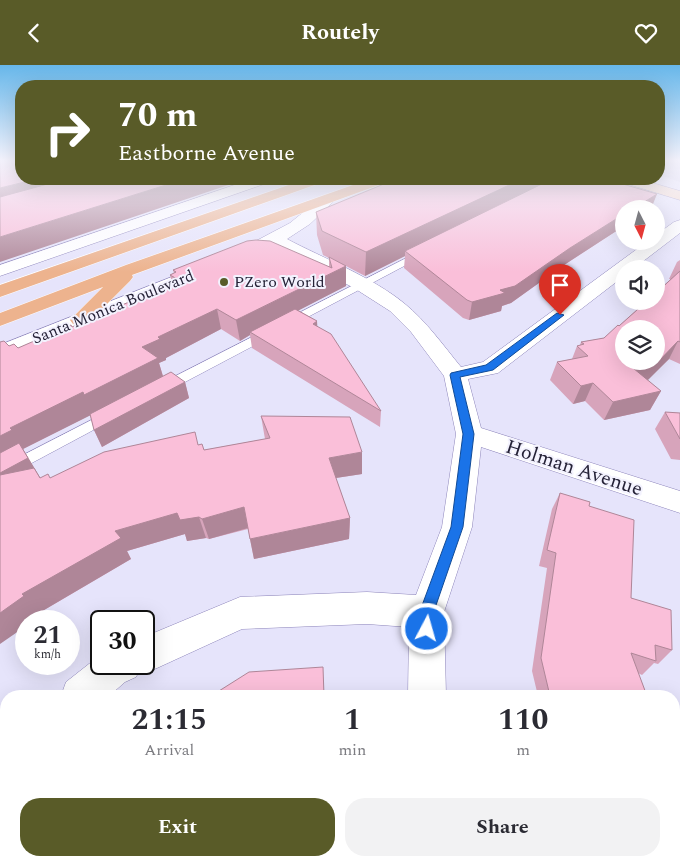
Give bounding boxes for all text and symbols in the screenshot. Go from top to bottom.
text: Routely [301,16,379,49]
icon: back [20,19,48,47]
icon: heart [632,19,660,47]
text: 70 m [118,89,198,142]
icon: right [35,100,100,165]
text: Eastborne Avenue [118,137,295,170]
north arrow [615,200,665,250]
map controls [615,200,665,370]
button: sound [615,260,665,310]
street label: Santa Monica Boulevard [28,264,198,350]
pin [539,264,581,315]
place label: PZero World [234,270,325,294]
icon: arrive [546,271,574,299]
marker: PZero World [218,276,230,288]
button: layers [615,320,665,370]
street label: Holman Avenue [502,432,646,504]
position arrow [400,602,452,654]
speed limit sign: 30 [90,610,155,675]
text: 21 [33,617,62,655]
text: km/h [34,645,61,664]
text: 21:15 [132,697,207,743]
text: 1 [344,697,361,743]
text: 110 [498,697,548,743]
text: Arrival [144,738,194,762]
text: min [338,738,366,762]
text: m [516,738,530,762]
button: Exit [20,798,335,856]
button: Share [345,798,660,856]

